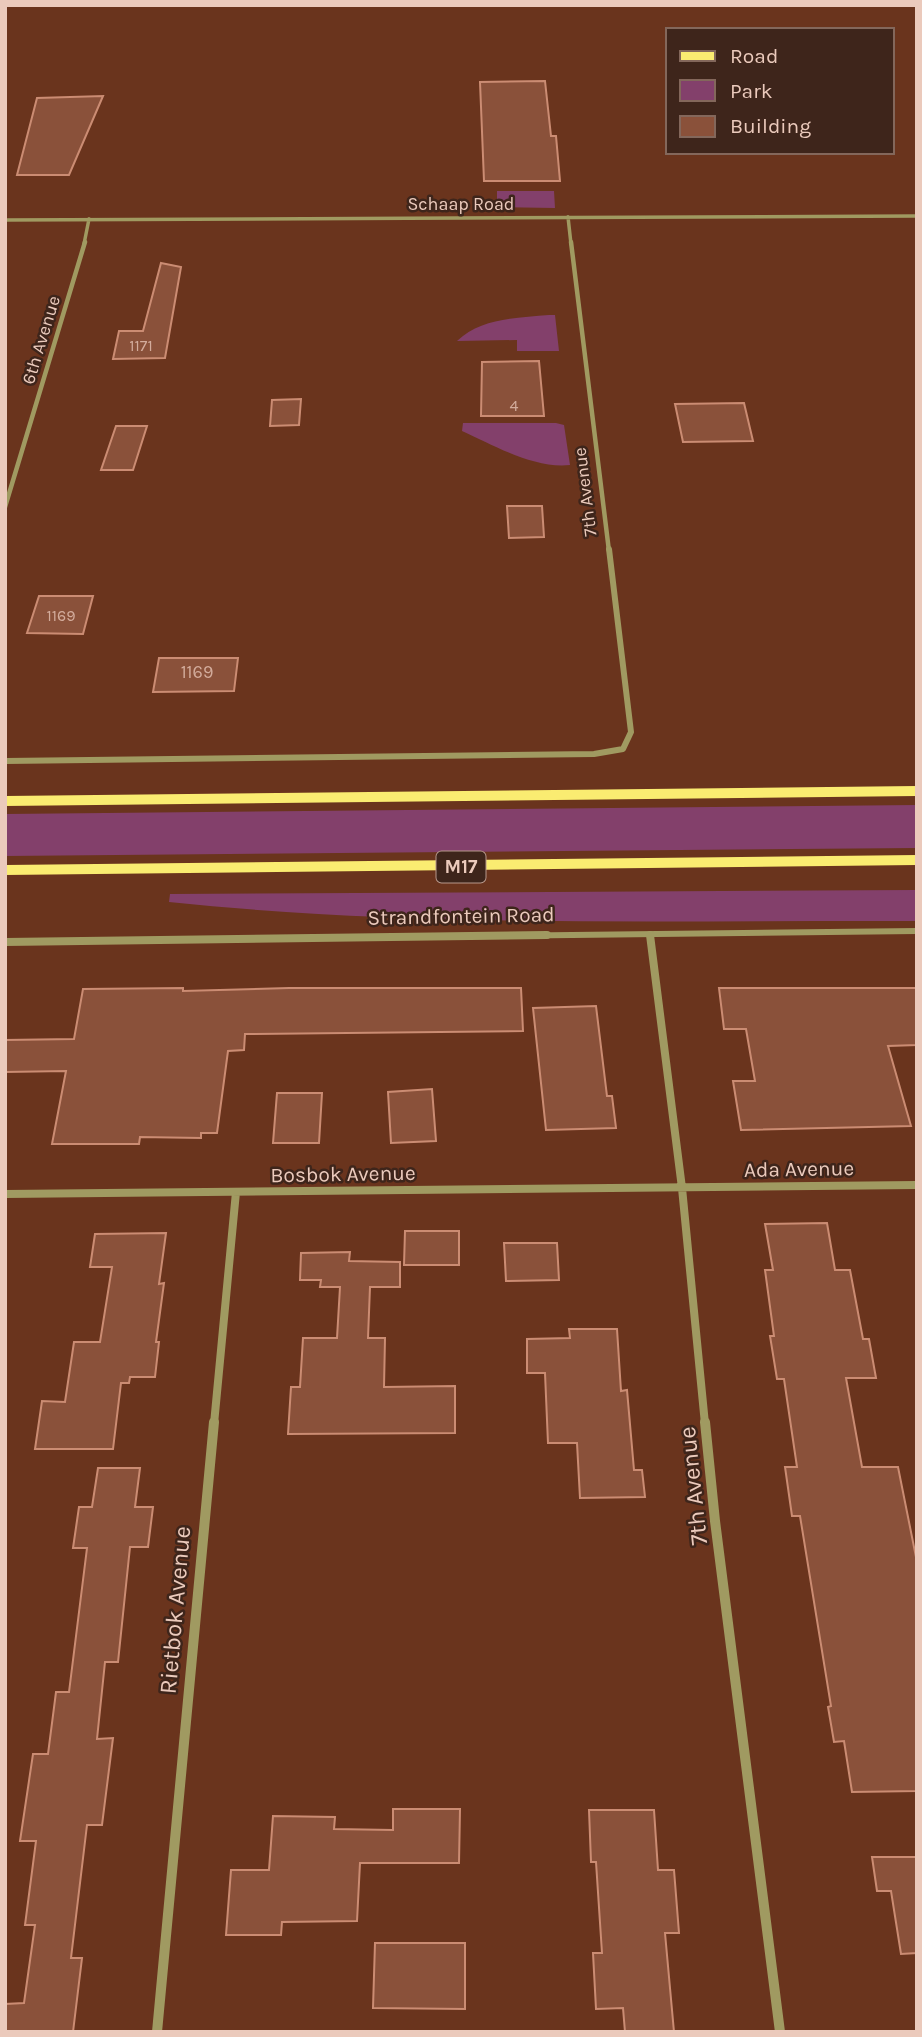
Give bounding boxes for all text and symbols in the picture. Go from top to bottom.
legend [666,28,894,154]
text: Road [730,44,778,68]
text: Park [730,79,773,103]
text: Building [730,114,811,138]
street label: Schaap Road [407,193,515,215]
street label: 6th Avenue [17,293,65,387]
house number: 1171 [129,336,153,355]
house number: 4 [510,396,519,415]
street label: 7th Avenue [569,446,601,538]
house number: 1169 [46,606,76,625]
house number: 1169 [181,661,213,683]
road number: M17 [436,852,486,882]
street label: Strandfontein Road [367,902,555,930]
street label: Ada Avenue [744,1156,854,1182]
street label: Bosbok Avenue [270,1161,416,1187]
street label: 7th Avenue [673,1425,713,1547]
street label: Rietbok Avenue [154,1525,196,1695]

